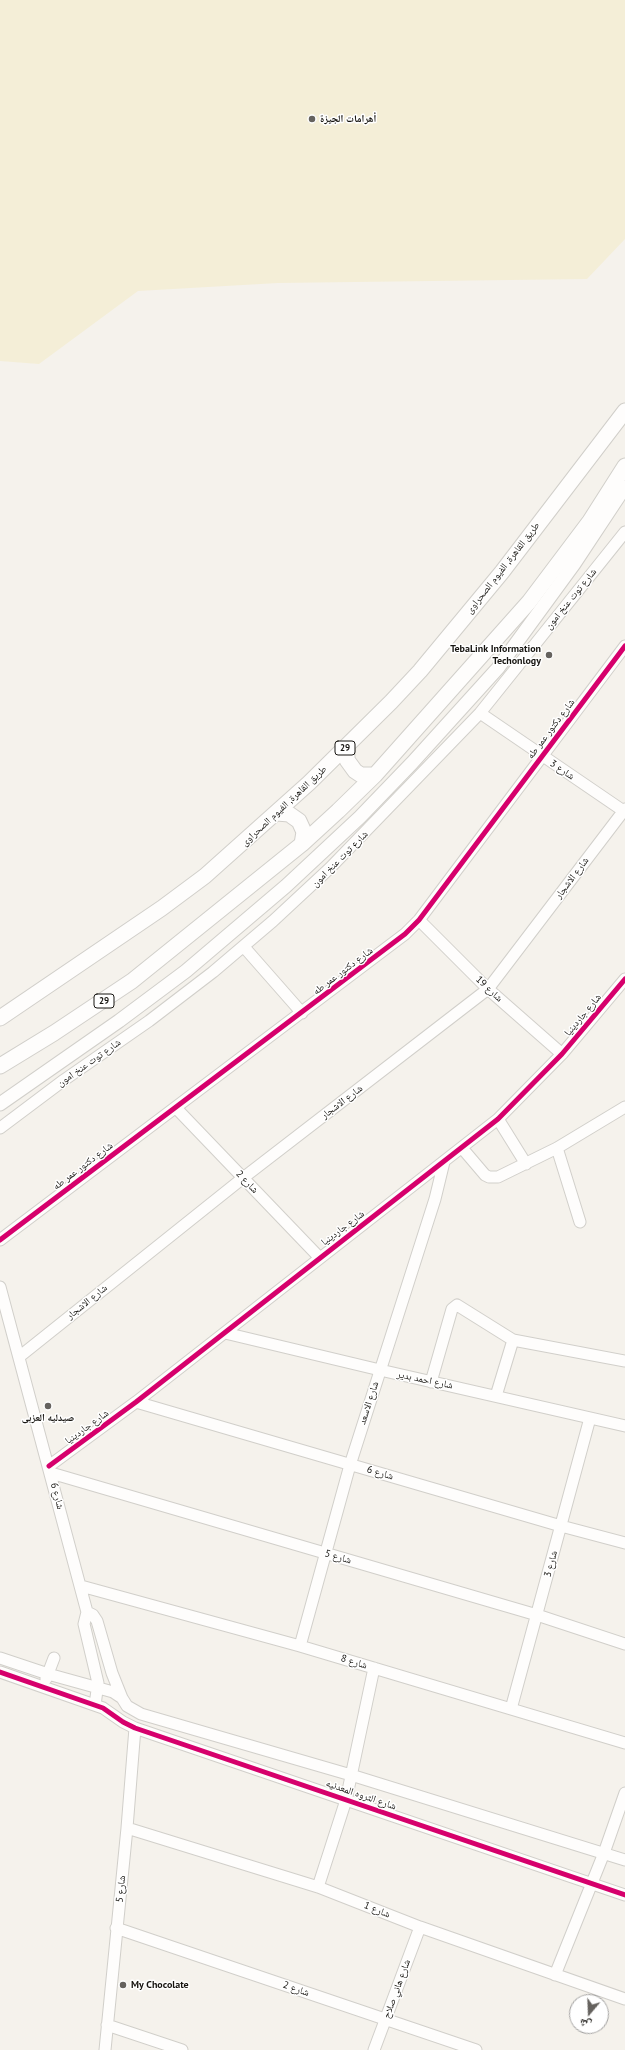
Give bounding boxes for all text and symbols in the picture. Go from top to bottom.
place label: أهرامات الجيزة [320,113,376,125]
marker: أهرامات الجيزة [307,114,317,124]
street label: طريق القاهرة, الفيوم الصحراوى [464,520,542,616]
street label: شارع توت عنخ امون [543,566,599,632]
place label: TebaLink Information Techonlogy [450,643,541,666]
marker: TebaLink Information Techonlogy [544,650,554,660]
street label: شارع دكتور عمر طه [525,697,577,761]
road number: 29 [335,741,355,755]
street label: شارع 3 [547,757,577,783]
street label: طريق القاهرة, الفيوم الصحراوى [239,763,329,849]
street label: شارع توت عنخ امون [309,828,371,890]
street label: شارع الاشجار [553,855,591,901]
street label: شارع دكتور عمر طه [311,945,375,997]
street label: شارع 19 [473,974,505,1004]
street label: شارع جاردينيا [562,992,604,1038]
road number: 29 [94,994,114,1008]
street label: شارع توت عنخ امون [55,1037,123,1089]
street label: شارع الاشجار [319,1083,365,1121]
street label: شارع دكتور عمر طه [51,1140,115,1192]
street label: شارع 2 [233,1168,261,1196]
street label: شارع جاردينيا [319,1208,367,1248]
street label: شارع الاشجار [64,1282,110,1322]
street label: شارع احمد بدير [396,1368,454,1392]
street label: شارع الاسعد [356,1380,382,1426]
marker: صيدليه العزبى [43,1401,53,1411]
street label: شارع جاردينيا [63,1407,111,1447]
place label: صيدليه العزبى [22,1412,74,1424]
street label: شارع 6 [365,1463,395,1483]
street label: شارع 6 [48,1481,66,1511]
street label: شارع 5 [323,1547,353,1567]
street label: شارع 3 [542,1549,560,1579]
street label: شارع 8 [339,1652,369,1672]
street label: شارع الثروه المعدنيه [324,1777,398,1813]
street label: شارع 5 [114,1875,128,1903]
street label: شارع 1 [362,1899,392,1921]
street label: شارع هاني صلاح [381,1958,413,2020]
place label: My Chocolate [131,1979,189,1991]
street label: شارع 2 [281,1979,311,1999]
marker: My Chocolate [118,1980,128,1990]
north arrow [569,1994,609,2034]
text: ش [578,2016,593,2033]

